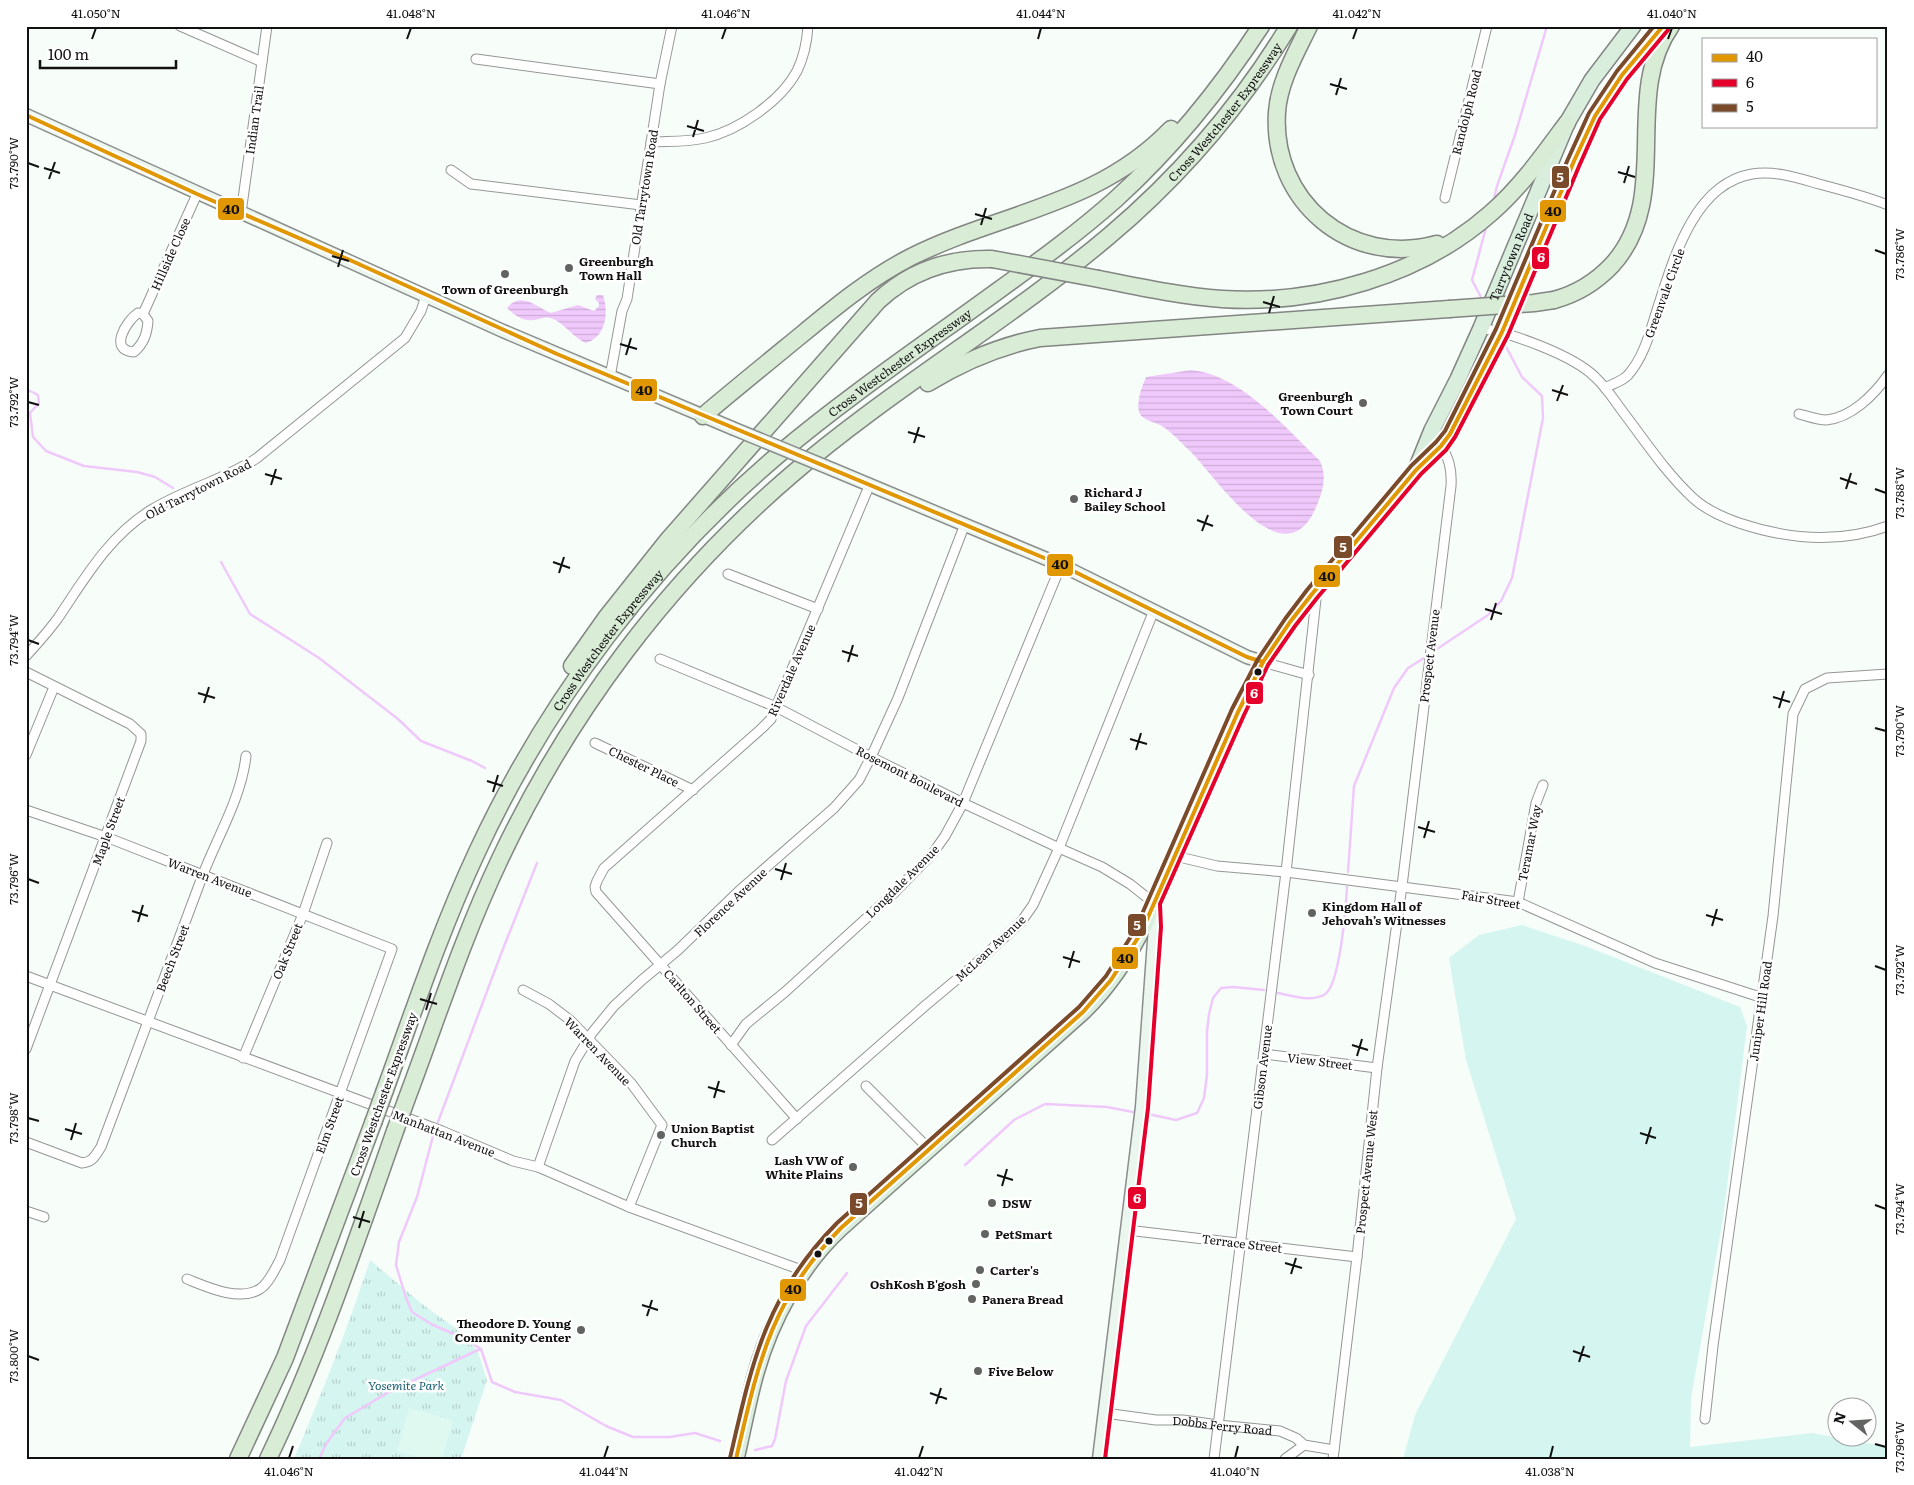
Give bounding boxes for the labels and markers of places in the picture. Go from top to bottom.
place label: Greenburgh Town Hall [579,252,654,284]
marker: Greenburgh Town Hall [563,262,575,274]
marker: Town of Greenburgh [499,268,511,280]
place label: Town of Greenburgh [442,280,569,298]
place label: Greenburgh Town Court [1278,387,1354,419]
marker: Greenburgh Town Court [1357,397,1369,409]
place label: Richard J Bailey School [1084,483,1166,515]
marker: Richard J Bailey School [1068,493,1080,505]
unlabelled marker [1253,667,1263,677]
place label: Kingdom Hall of Jehovah’s Witnesses [1322,897,1446,929]
marker: Kingdom Hall of Jehovah’s Witnesses [1306,907,1318,919]
place label: Union Baptist Church [671,1119,755,1151]
marker: Union Baptist Church [655,1129,667,1141]
place label: Lash VW of White Plains [765,1151,845,1183]
marker: Lash VW of White Plains [847,1161,859,1173]
place label: DSW [1002,1194,1033,1212]
marker: DSW [986,1197,998,1209]
place label: PetSmart [995,1225,1053,1243]
marker: PetSmart [979,1228,991,1240]
unlabelled marker [824,1236,834,1246]
unlabelled marker [813,1249,823,1259]
place label: Carter's [990,1261,1039,1279]
marker: Carter's [974,1264,986,1276]
place label: OshKosh B'gosh [870,1275,966,1293]
marker: OshKosh B'gosh [970,1278,982,1290]
place label: Panera Bread [982,1290,1064,1308]
marker: Panera Bread [966,1293,978,1305]
place label: Theodore D. Young Community Center [455,1314,572,1346]
marker: Theodore D. Young Community Center [575,1324,587,1336]
place label: Five Below [988,1362,1054,1380]
marker: Five Below [972,1365,984,1377]

